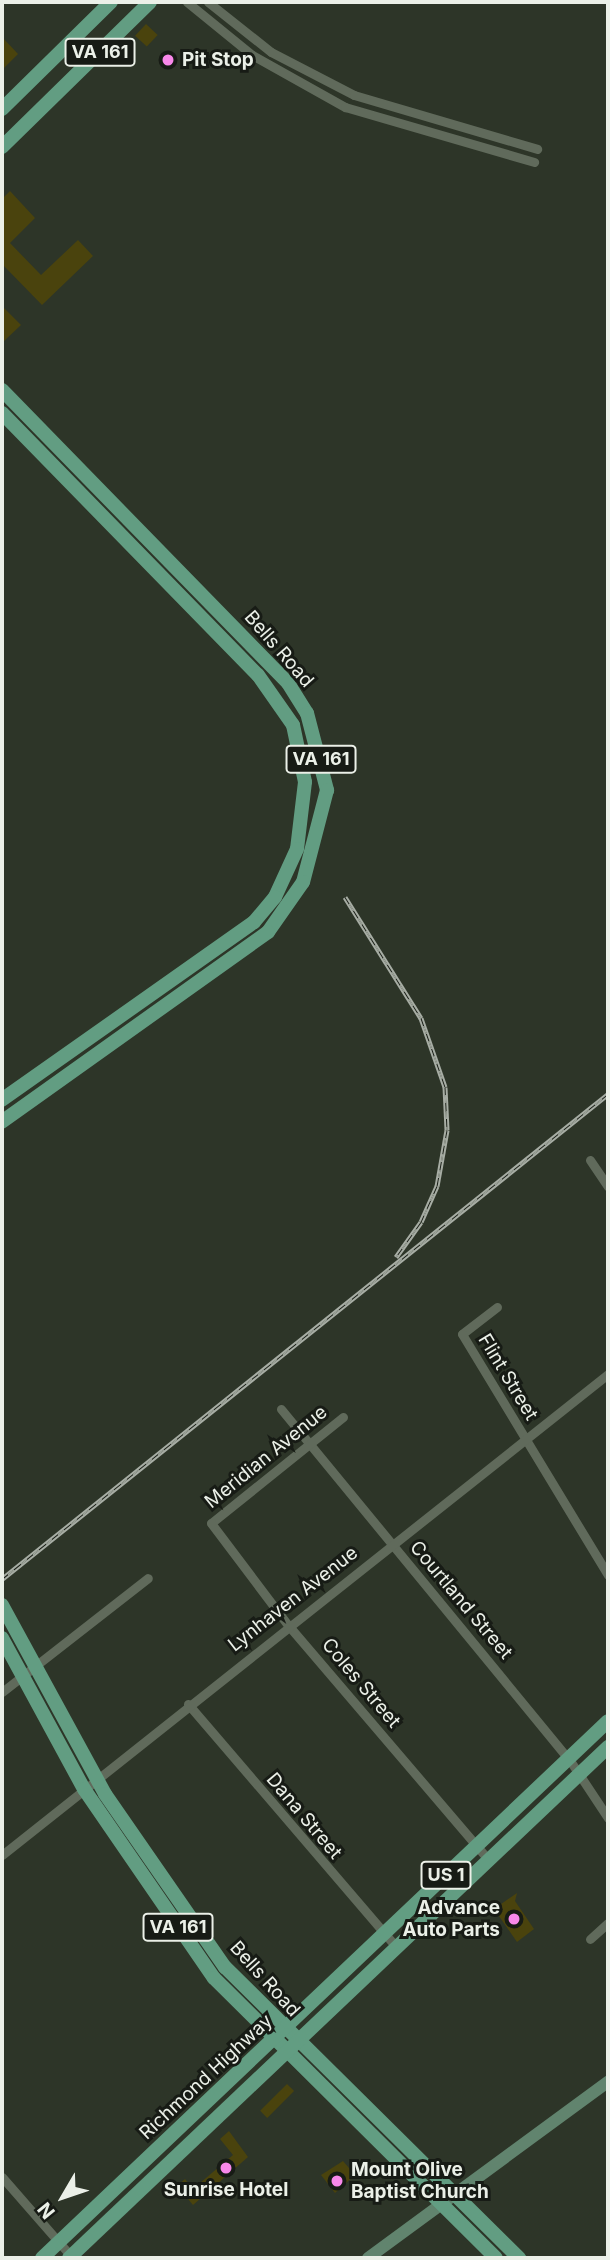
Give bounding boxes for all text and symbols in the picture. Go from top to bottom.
road number: VA 161 [63,38,137,66]
place label: Pit Stop [182,49,254,71]
marker: Pit Stop [160,52,176,68]
street label: Bells Road [240,606,318,692]
road number: VA 161 [284,744,358,774]
street label: Flint Street [473,1330,543,1424]
street label: Meridian Avenue [200,1401,332,1513]
street label: Courtland Street [405,1536,517,1664]
street label: Lynhaven Avenue [224,1541,362,1657]
street label: Coles Street [317,1634,405,1732]
street label: Dana Street [261,1768,347,1864]
road number: US 1 [420,1860,472,1889]
place label: Advance Auto Parts [402,1897,500,1941]
marker: Advance Auto Parts [506,1911,522,1927]
road number: VA 161 [141,1912,215,1941]
street label: Bells Road [225,1936,305,2022]
street label: Richmond Highway [135,2010,277,2144]
place label: Mount Olive Baptist Church [351,2159,489,2203]
marker: Sunrise Hotel [218,2160,234,2176]
north arrow [28,2162,98,2232]
marker: Mount Olive Baptist Church [329,2173,345,2189]
place label: Sunrise Hotel [164,2179,288,2201]
text: N [33,2198,60,2223]

